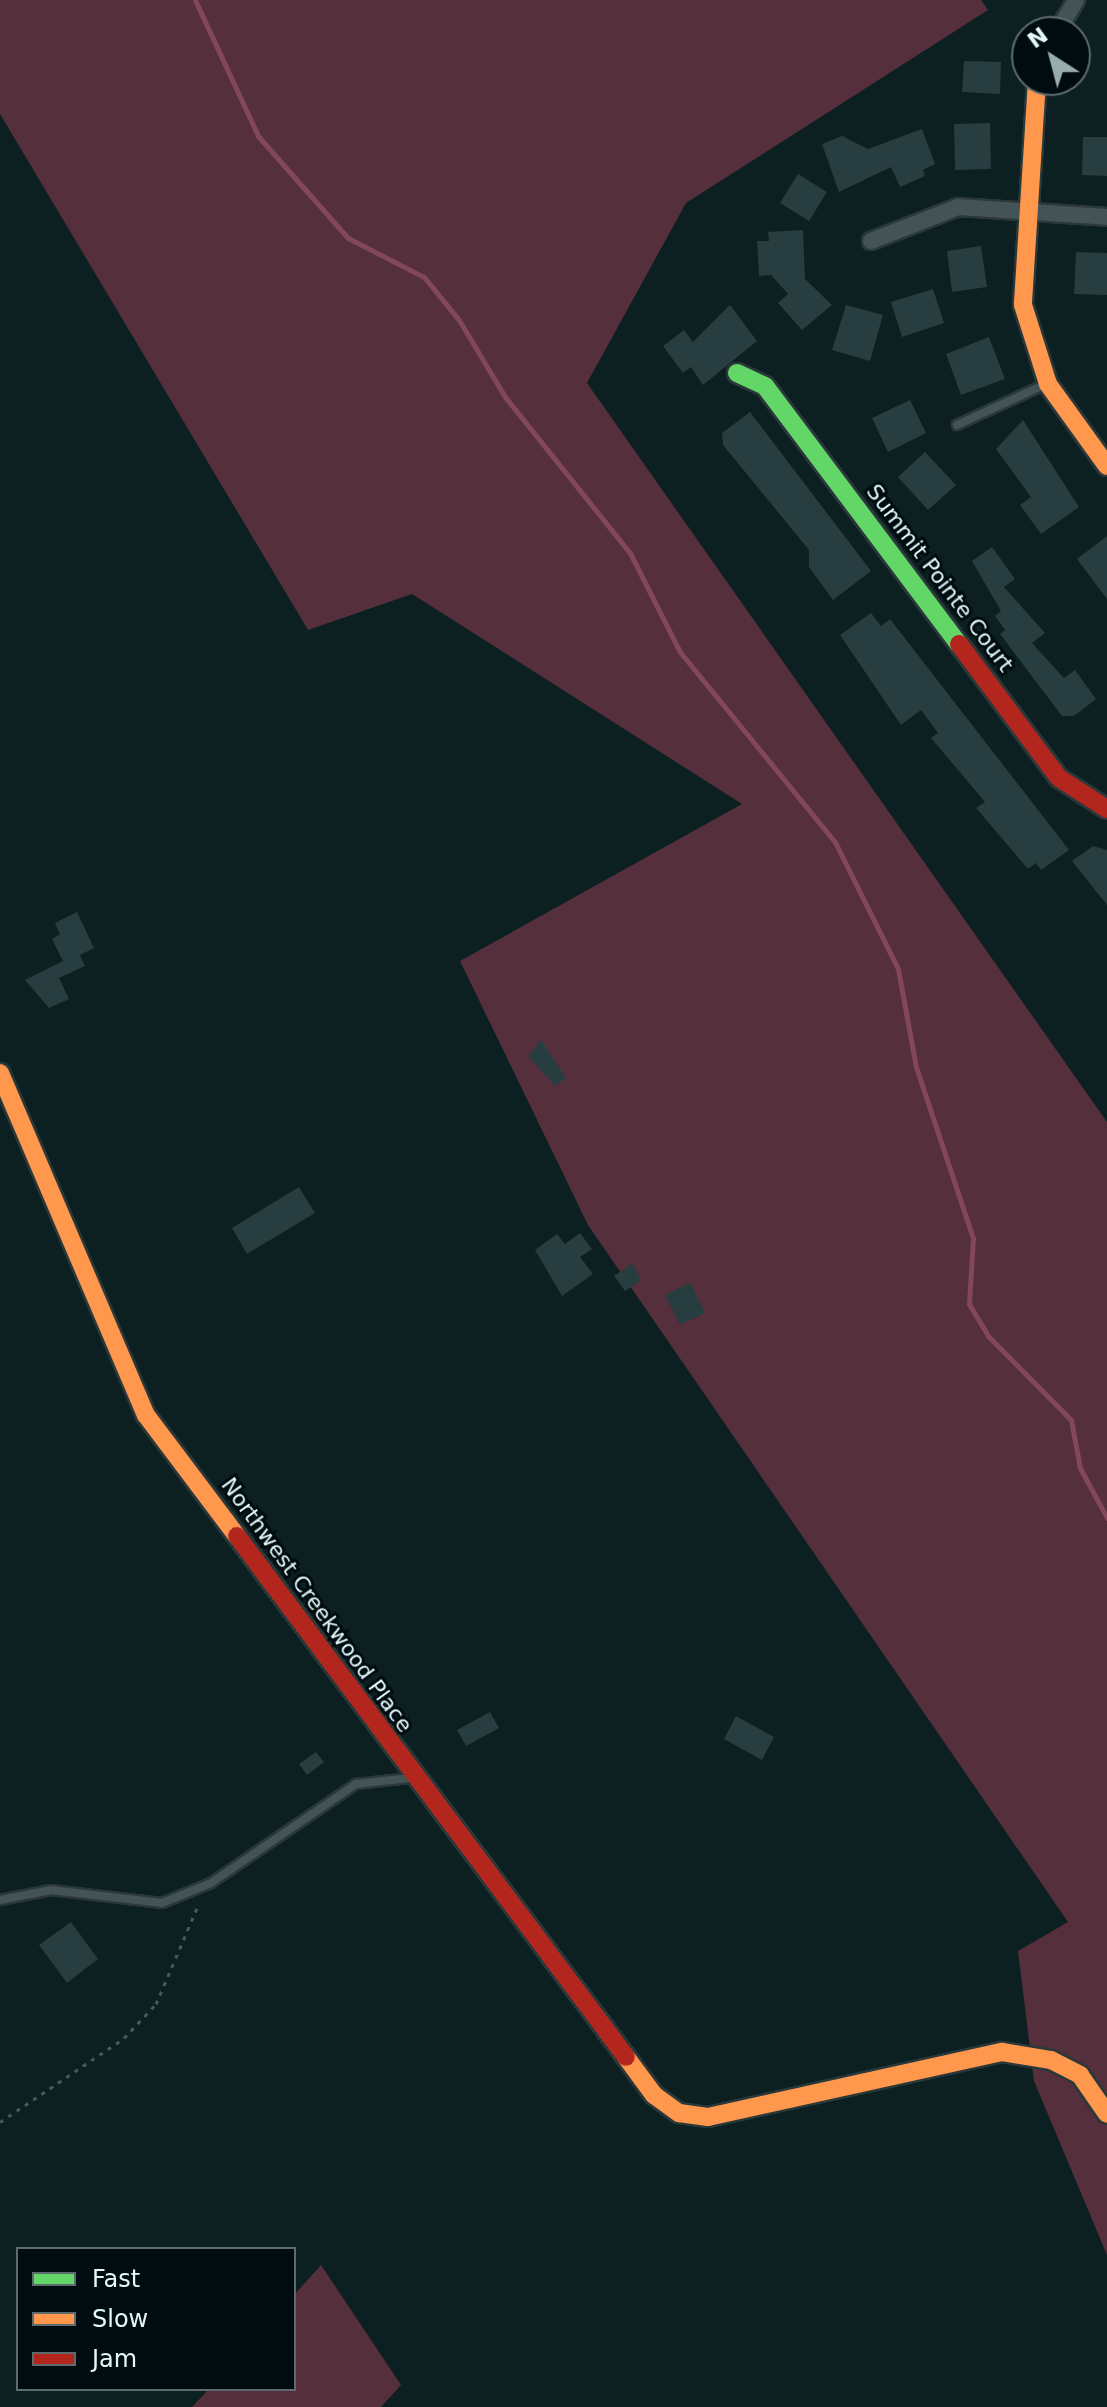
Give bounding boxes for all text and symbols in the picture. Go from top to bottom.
north arrow [1011,16,1091,96]
text: N [1023,22,1053,53]
street label: Summit Pointe Court [861,479,1019,677]
street label: Northwest Creekwood Place [216,1473,418,1737]
legend [16,2247,296,2391]
text: Fast [92,2265,140,2293]
text: Slow [92,2305,148,2333]
text: Jam [92,2345,137,2373]

